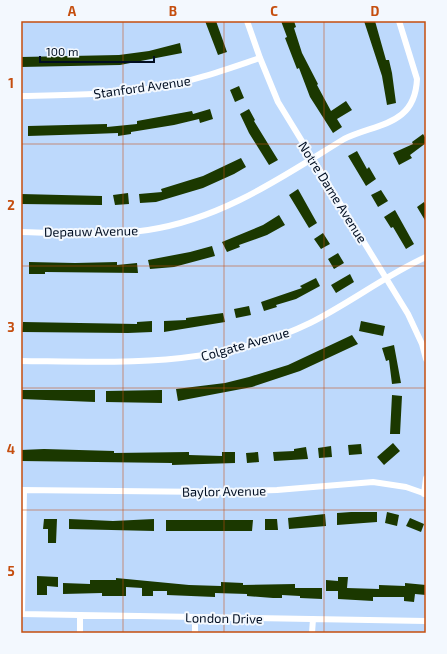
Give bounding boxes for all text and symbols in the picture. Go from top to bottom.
text: A [68,3,77,19]
text: B [169,3,177,19]
text: C [270,3,278,19]
text: D [371,3,380,19]
scale bar [40,38,154,64]
text: 100 m [46,44,78,58]
street label: Stanford Avenue [92,72,192,102]
text: 1 [8,75,14,91]
street label: Notre Dame Avenue [295,138,371,246]
text: 2 [7,197,15,213]
street label: Depauw Avenue [44,222,138,240]
text: 3 [7,319,15,335]
street label: Colgate Avenue [199,324,291,364]
text: 4 [7,441,15,457]
street label: Baylor Avenue [182,482,266,500]
text: 5 [7,563,15,579]
street label: London Drive [185,609,263,627]

